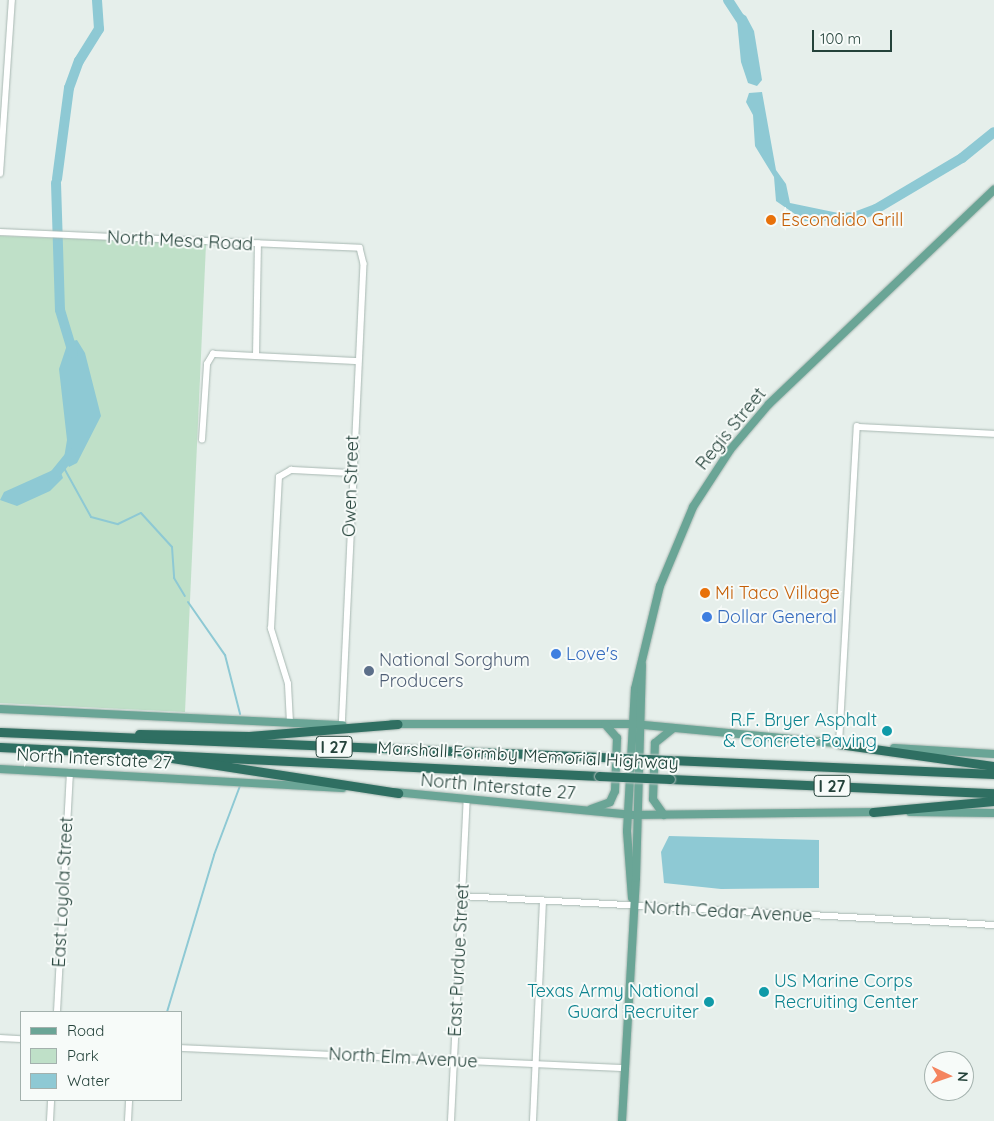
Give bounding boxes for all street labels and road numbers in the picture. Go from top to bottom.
street label: North Mesa Road [106,226,254,256]
street label: Regis Street [691,383,771,475]
street label: Owen Street [338,435,364,537]
road number: I 27 [315,734,353,760]
street label: Marshall Formby Memorial Highway [377,737,679,775]
street label: North Interstate 27 [16,744,172,774]
street label: North Interstate 27 [420,769,576,805]
road number: I 27 [813,772,851,799]
street label: East Loyola Street [48,816,78,968]
street label: East Purdue Street [444,883,474,1037]
street label: North Cedar Avenue [643,897,813,927]
street label: North Elm Avenue [328,1043,478,1073]

